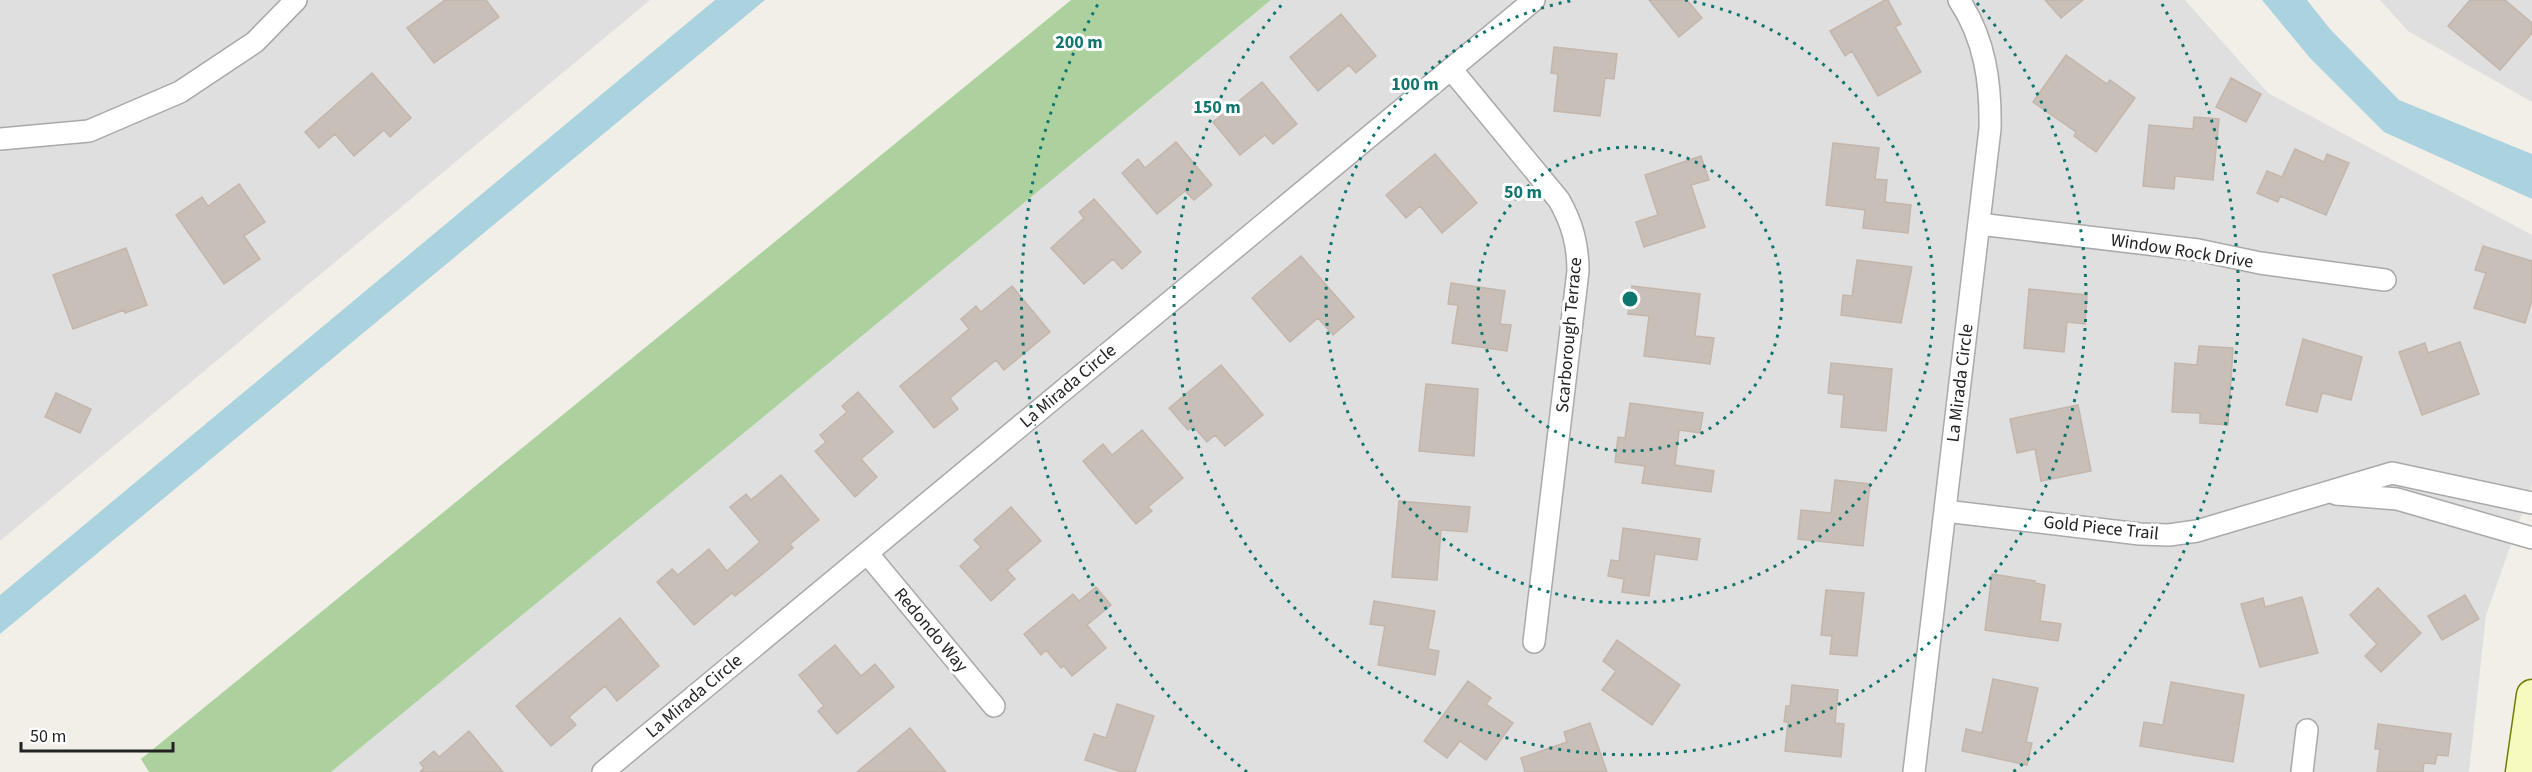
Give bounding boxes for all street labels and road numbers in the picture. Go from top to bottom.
street label: Window Rock Drive [2109,227,2255,275]
street label: Scarborough Terrace [1550,256,1588,414]
street label: La Mirada Circle [1940,322,1980,444]
street label: La Mirada Circle [1014,338,1122,434]
street label: Gold Piece Trail [2042,510,2160,546]
street label: Redondo Way [888,582,974,678]
street label: La Mirada Circle [640,648,748,744]

